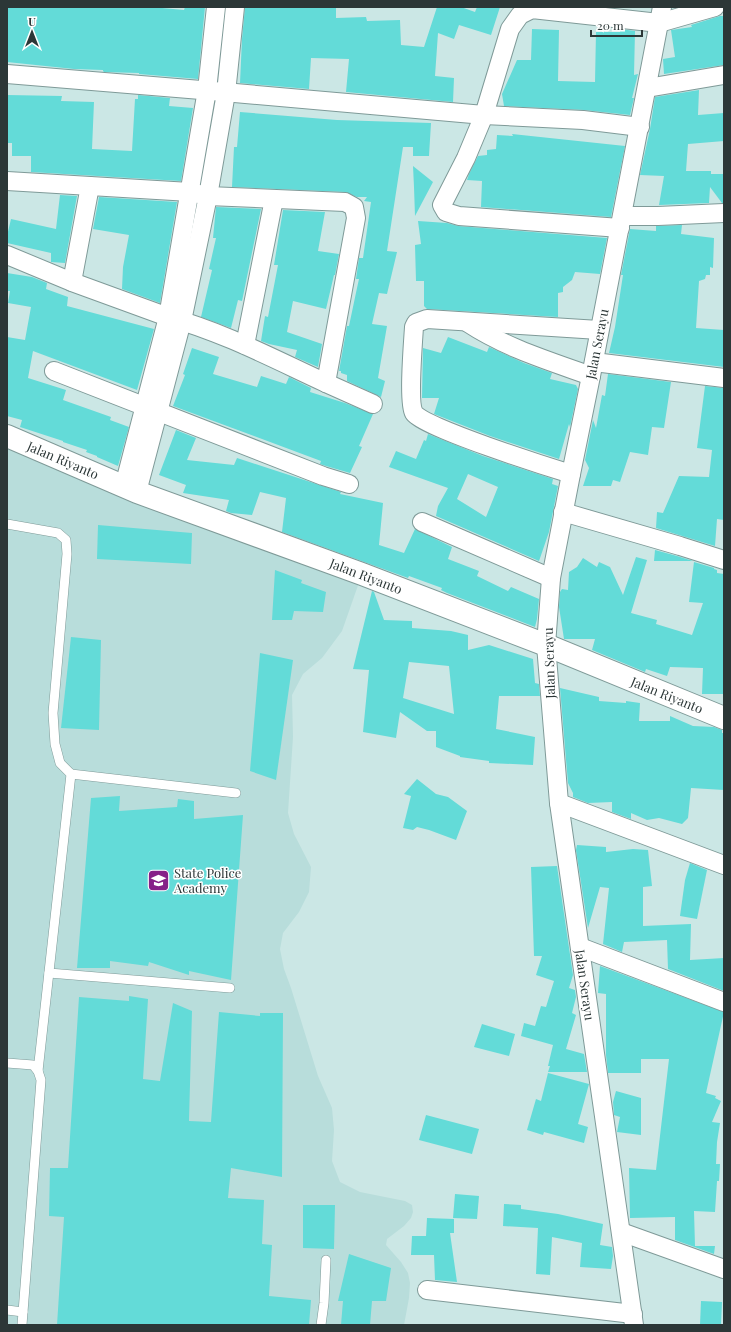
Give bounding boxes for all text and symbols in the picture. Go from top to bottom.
north arrow [12,12,52,52]
scale bar [591,12,642,38]
text: U [28,14,36,29]
text: 20 m [597,17,624,33]
street label: Jalan Serayu [581,307,612,382]
street label: Jalan Riyanto [24,436,102,482]
street label: Jalan Riyanto [327,554,405,597]
street label: Jalan Serayu [539,627,558,700]
street label: Jalan Riyanto [628,672,706,717]
place label: State Police Academy [173,864,242,896]
school or university icon: State Police Academy [145,867,171,893]
street label: Jalan Serayu [572,947,599,1022]

